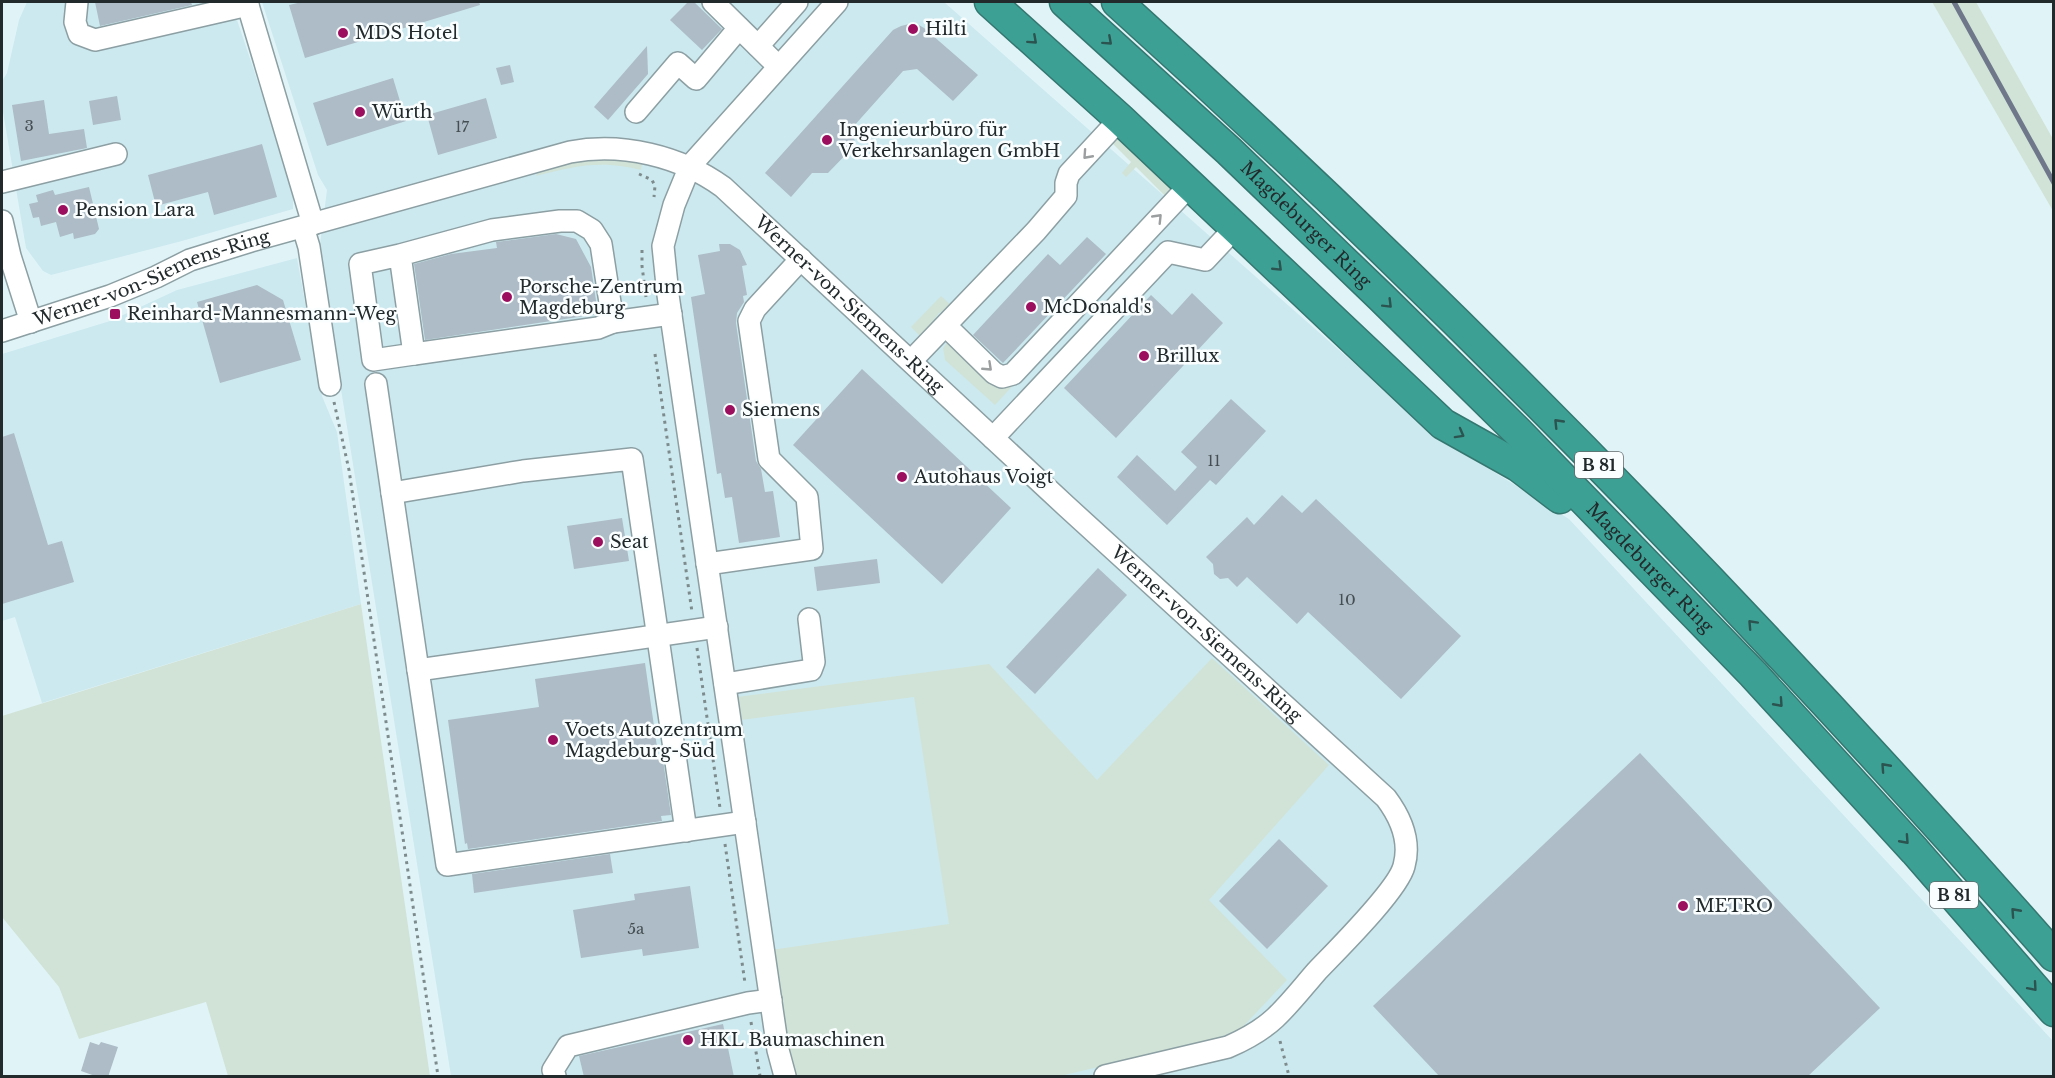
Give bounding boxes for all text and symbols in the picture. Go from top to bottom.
place label: Hilti [925,18,967,40]
place label: MDS Hotel [355,22,458,44]
marker: Hilti [906,22,920,36]
marker: MDS Hotel [336,26,350,40]
one-way arrow [1026,33,1037,44]
one-way arrow [1102,34,1112,45]
place label: Würth [371,101,432,123]
marker: Würth [353,105,367,119]
house number: 3 [24,116,34,135]
house number: 17 [455,117,470,136]
place label: Ingenieurbüro für Verkehrsanlagen GmbH [838,119,1060,162]
marker: Ingenieurbüro für Verkehrsanlagen GmbH [820,133,834,147]
one-way arrow [1083,148,1094,158]
street label: Magdeburger Ring [1236,157,1376,293]
place label: Pension Lara [75,199,195,221]
marker: Pension Lara [56,203,70,217]
street label: Werner-von-Siemens-Ring [749,210,949,398]
one-way arrow [1151,215,1162,226]
street label: Werner-von-Siemens-Ring [30,225,273,331]
one-way arrow [1272,260,1282,271]
place label: Porsche-Zentrum Magdeburg [519,276,683,319]
marker: Porsche-Zentrum Magdeburg [500,290,514,304]
place label: McDonald's [1043,296,1152,318]
one-way arrow [1381,296,1392,307]
marker: McDonald's [1024,300,1038,314]
place label: Reinhard-Mannesmann-Weg [127,303,397,325]
marker: Reinhard-Mannesmann-Weg [108,307,122,321]
place label: Brillux [1156,345,1219,367]
marker: Brillux [1137,349,1151,363]
one-way arrow [981,360,991,371]
place label: Siemens [742,399,820,421]
marker: Siemens [723,403,737,417]
one-way arrow [1555,420,1566,431]
one-way arrow [1454,427,1464,438]
house number: 11 [1207,451,1221,470]
road number: B 81 [1575,452,1623,478]
place label: Autohaus Voigt [913,466,1054,488]
marker: Autohaus Voigt [895,470,909,484]
street label: Magdeburger Ring [1582,498,1718,638]
place label: Seat [610,531,649,553]
marker: Seat [591,535,605,549]
street label: Werner-von-Siemens-Ring [1106,541,1307,727]
house number: 10 [1338,590,1356,609]
one-way arrow [1748,620,1759,630]
one-way arrow [1772,696,1783,706]
place label: Voets Autozentrum Magdeburg-Süd [564,719,743,762]
marker: Voets Autozentrum Magdeburg-Süd [546,733,560,747]
one-way arrow [1881,763,1892,773]
one-way arrow [1898,833,1909,844]
road number: B 81 [1930,882,1978,908]
place label: METRO [1695,895,1773,917]
marker: METRO [1676,899,1690,913]
one-way arrow [2011,908,2022,919]
house number: 5a [628,919,645,938]
one-way arrow [2026,980,2037,991]
place label: HKL Baumaschinen [700,1029,885,1051]
marker: HKL Baumaschinen [681,1033,695,1047]

